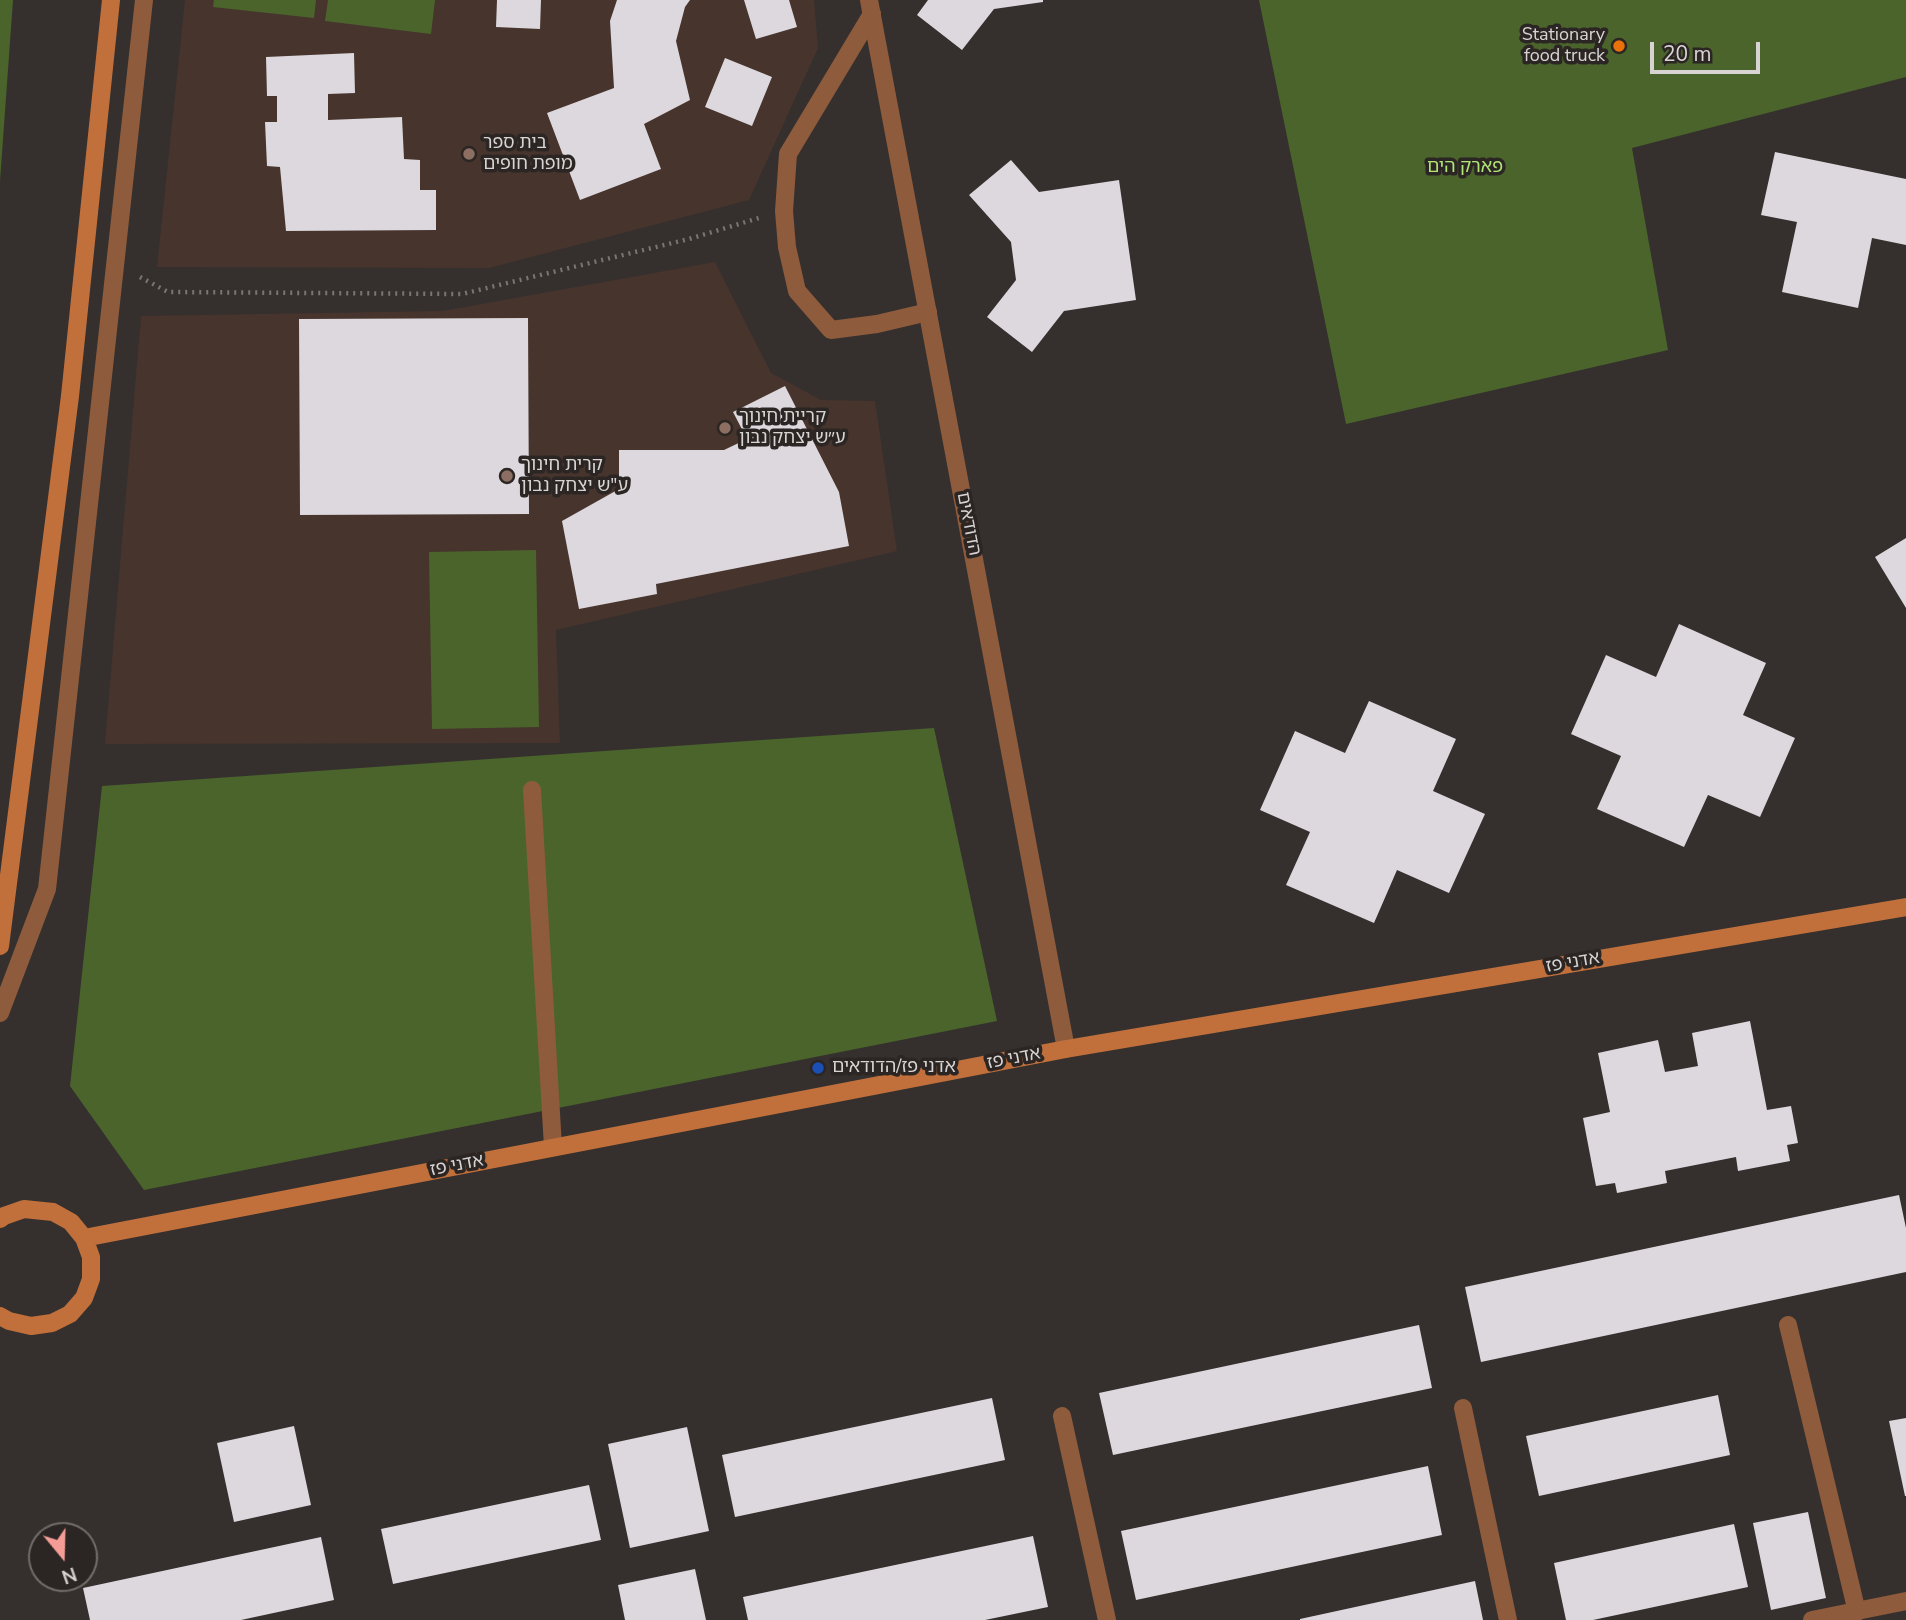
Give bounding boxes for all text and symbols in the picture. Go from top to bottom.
place label: Stationary food truck [1522,25,1605,68]
scale bar [1654,28,1764,72]
marker: Stationary food truck [1611,38,1627,54]
text: 20 m [1663,40,1712,68]
place label: בית ספר מופת חופים [483,133,573,176]
marker: בית ספר מופת חופים [461,146,477,162]
park label: פארק הים [1427,157,1503,179]
place label: קריית חינוך ע״ש יצחק נבון [739,407,846,450]
marker: קריית חינוך ע״ש יצחק נבון [717,420,733,436]
place label: קרית חינוך ע"ש יצחק נבון [521,455,628,498]
marker: קרית חינוך ע"ש יצחק נבון [499,468,515,484]
street label: הדודאים [951,490,985,558]
street label: אדני פז [1544,948,1602,978]
street label: אדני פז [985,1043,1043,1075]
place label: אדני פז/הדודאים [832,1057,956,1079]
marker: אדני פז/הדודאים [810,1060,826,1076]
street label: אדני פז [428,1150,486,1182]
north arrow [28,1522,98,1592]
text: N [58,1560,80,1590]

